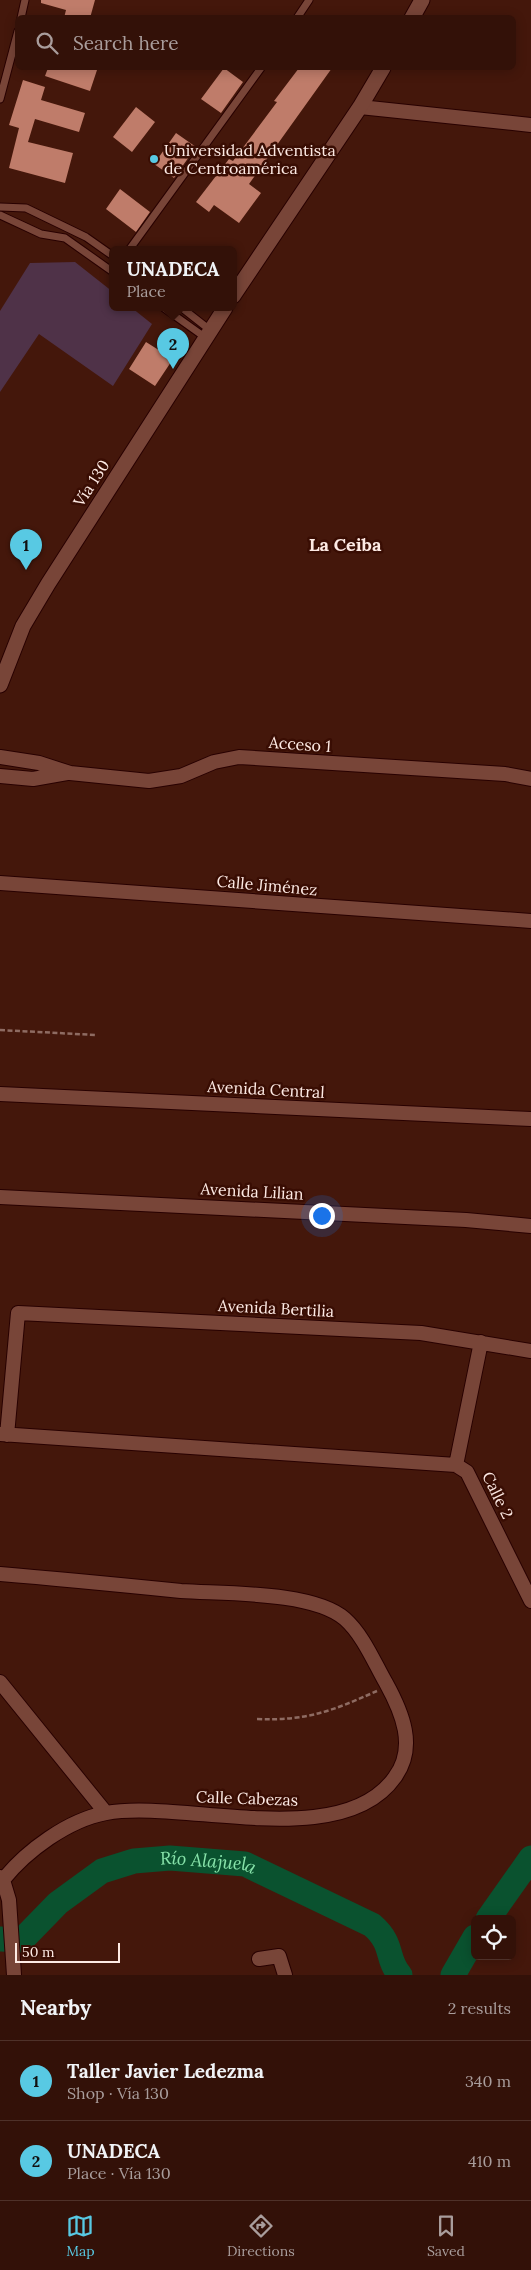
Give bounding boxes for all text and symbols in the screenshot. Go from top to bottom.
search box [15,15,516,70]
icon: search [33,29,61,57]
text: Search here [73,31,179,55]
place label: Universidad Adventista de Centroamérica [164,140,336,178]
marker: Universidad Adventista de Centroamérica [148,153,160,165]
popup [109,246,237,311]
text: UNADECA [126,257,220,281]
text: Place [126,281,166,301]
pin: 2 [157,328,189,369]
street label: Vía 130 [68,456,114,511]
pin: 1 [10,529,42,570]
district label: La Ceiba [309,533,382,556]
street label: Acceso 1 [267,732,332,756]
street label: Calle Jiménez [216,871,318,899]
street label: Avenida Central [206,1076,325,1102]
street label: Avenida Lilian [199,1178,304,1204]
your location [309,1203,335,1229]
street label: Avenida Bertilia [217,1295,334,1321]
street label: Calle 2 [478,1468,518,1522]
street label: Calle Cabezas [196,1786,298,1810]
water label: Río Alajuela [159,1846,261,1879]
map controls [471,1915,516,1960]
button: locate [471,1915,516,1960]
scale bar [15,1940,120,1963]
text: 50 m [22,1943,55,1961]
text: Nearby [20,1994,91,2021]
text: 2 results [448,1998,511,2018]
text: Taller Javier Ledezma [67,2059,264,2083]
text: 1 [33,2071,39,2091]
text: 340 m [465,2071,511,2091]
text: Shop · Vía 130 [67,2083,169,2103]
text: UNADECA [67,2139,160,2163]
text: 2 [32,2151,40,2171]
text: 410 m [468,2151,511,2171]
text: Place · Vía 130 [67,2163,171,2183]
tab: Map [66,2212,95,2260]
tab: Directions [227,2212,295,2260]
tab: Saved [427,2212,465,2260]

